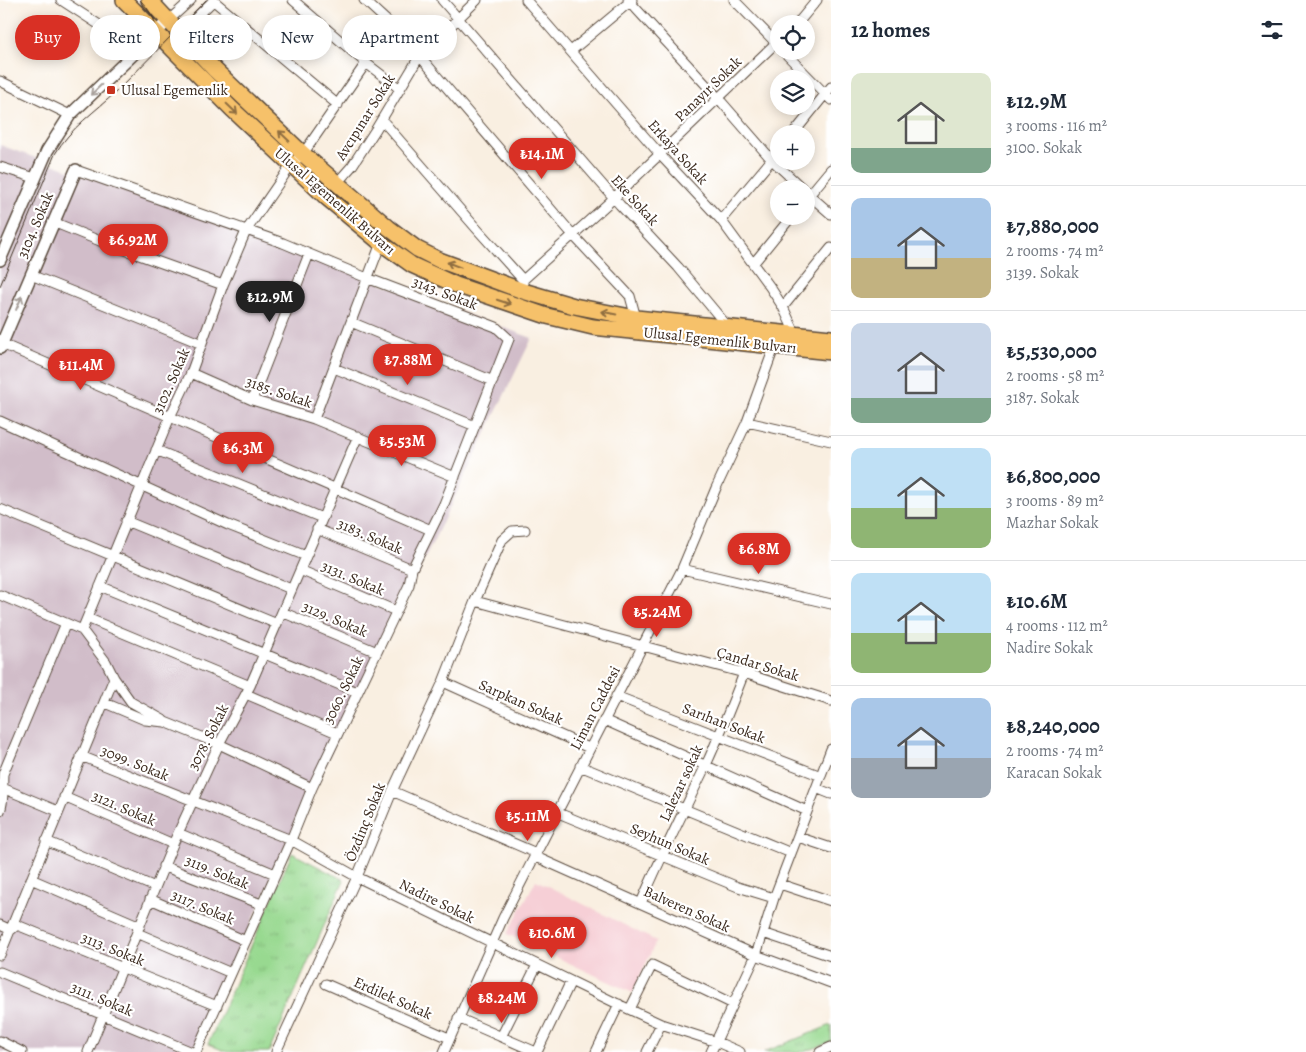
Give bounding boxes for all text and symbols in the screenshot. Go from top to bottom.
chip: Buy [15,15,80,60]
chip: Rent [90,15,160,60]
chip: Filters [170,15,252,60]
chip: New [262,15,332,60]
chip: Apartment [342,15,457,60]
map controls [770,15,815,225]
button: locate [770,15,815,60]
text: 12 homes [851,16,930,44]
icon: filters [1258,16,1286,44]
street label: Panayır Sokak [670,51,746,126]
street label: Avcıpınar Sokak [330,70,400,165]
button: layers [770,70,815,115]
place label: Ulusal Egemenlik [121,80,228,100]
one-way arrow [90,84,102,96]
marker: Ulusal Egemenlik [105,84,117,96]
text: ₺12.9M [1006,87,1067,115]
icon: home [891,93,951,153]
one-way arrow [226,103,239,115]
street label: Erkaya Sokak [643,115,713,189]
text: 3 rooms · 116 m² [1006,115,1107,137]
button: + [770,125,815,170]
one-way arrow [278,130,290,142]
text: 3100. Sokak [1006,137,1082,159]
pin: ₺14.1M [501,138,583,180]
street label: Ulusal Egemenlik Bulvarı [270,143,400,259]
text: ₺14.1M [520,143,564,165]
street label: Eke Sokak [607,170,664,230]
button: − [770,180,815,225]
street label: 3104. Sokak [12,188,58,261]
text: ₺7,880,000 [1006,212,1099,240]
icon: home [891,218,951,278]
pin: ₺6.92M [92,224,174,266]
text: ₺6.92M [109,229,157,251]
text: 2 rooms · 74 m² [1006,240,1104,262]
one-way arrow [447,260,462,269]
text: 3139. Sokak [1006,262,1079,284]
street label: 3143. Sokak [409,271,481,315]
pin: ₺12.9M [229,280,311,323]
text: ₺12.9M [247,286,293,308]
one-way arrow [14,296,24,311]
one-way arrow [496,297,512,307]
one-way arrow [601,308,617,317]
street label: Ulusal Egemenlik Bulvarı [642,322,798,358]
text: ₺5,530,000 [1006,337,1097,365]
icon: home [891,343,951,403]
street label: 3102. Sokak [148,344,195,417]
pin: ₺7.88M [367,344,449,386]
pin: ₺11.4M [40,348,122,391]
text: ₺7.88M [384,349,432,371]
text: ₺11.4M [59,354,103,376]
text: 2 rooms · 58 m² [1006,365,1104,387]
street label: 3185. Sokak [243,371,315,413]
text: 3187. Sokak [1006,387,1080,409]
pin: ₺5.53M [361,424,443,467]
text: ₺5.53M [379,430,425,452]
pin: ₺6.3M [208,432,278,474]
text: ₺6.3M [223,437,263,459]
text: ₺6,800,000 [1006,462,1100,490]
icon: home [891,468,951,528]
text: 3 rooms · 89 m² [1006,490,1104,512]
text: Mazhar Sokak [1006,512,1099,534]
street label: 3183. Sokak [334,513,406,559]
pin: ₺6.8M [724,532,794,575]
text: ₺6.8M [739,538,779,560]
street label: 3131. Sokak [318,556,388,600]
text: ₺10.6M [1006,587,1068,615]
icon: home [891,593,951,653]
street label: 3129. Sokak [299,596,371,642]
pin: ₺5.24M [616,596,698,638]
text: ₺5.24M [633,601,681,623]
text: 4 rooms · 112 m² [1006,615,1108,637]
text: Nadire Sokak [1006,637,1093,659]
street label: Çandar Sokak [714,642,802,686]
street label: 3060. Sokak [318,652,368,727]
street label: Liman Caddesi [565,662,625,754]
street label: Sarpkan Sokak [476,674,567,730]
street label: Sarıhan Sokak [680,698,769,748]
street label: 3078. Sokak [183,700,233,774]
text: ₺8,240,000 [1006,712,1100,740]
icon: home [891,718,951,778]
street label: 3099. Sokak [98,740,173,786]
text: 2 rooms · 74 m² [1006,740,1104,762]
street label: Lalezar sokak [654,741,708,825]
text: Karacan Sokak [1006,762,1102,784]
street label: Özdinç Sokak [340,779,390,865]
street label: 3121. Sokak [89,786,160,831]
pin: ₺5.11M [487,800,569,842]
text: ₺5.11M [506,805,550,827]
street label: Seyhun Sokak [627,818,714,870]
street label: 3119. Sokak [182,850,252,894]
street label: Nadire Sokak [396,874,479,928]
street label: Balveren Sokak [640,881,734,937]
street label: 3117. Sokak [168,885,238,929]
pin: ₺10.6M [511,916,593,959]
text: ₺10.6M [529,922,575,944]
street label: 3113. Sokak [78,927,148,971]
street label: Erdilek Sokak [351,972,436,1024]
street label: 3111. Sokak [68,977,137,1021]
pin: ₺8.24M [461,982,543,1024]
text: ₺8.24M [478,987,526,1009]

